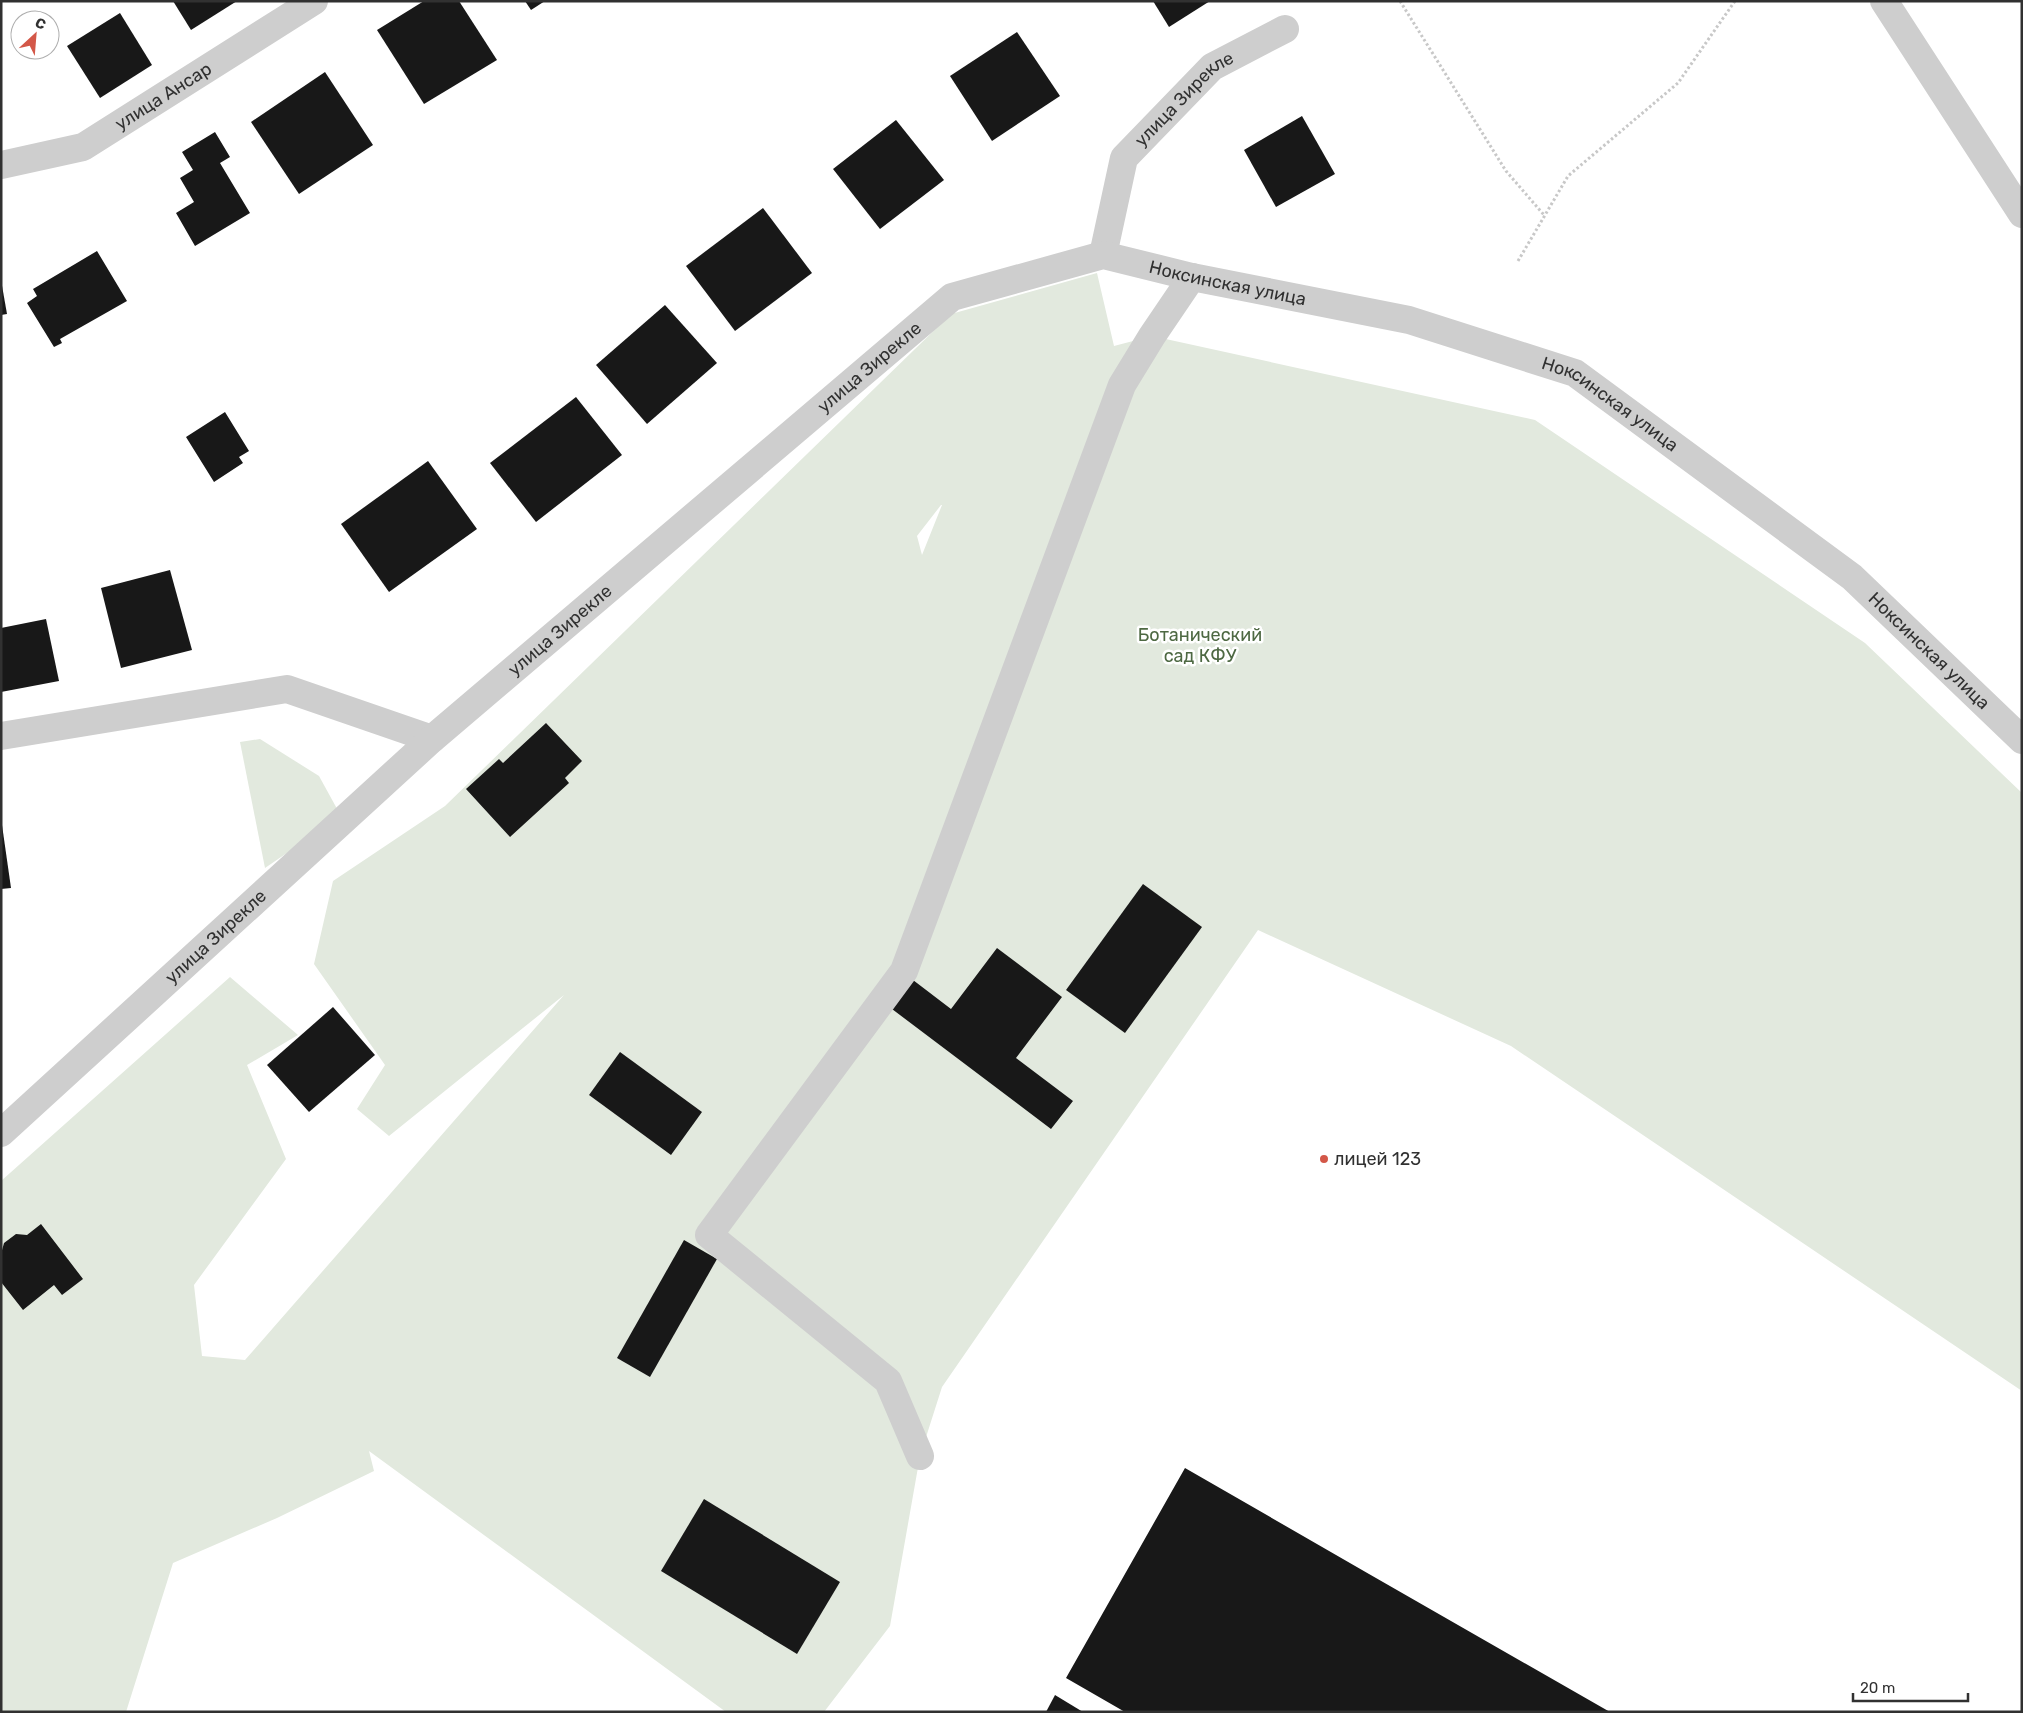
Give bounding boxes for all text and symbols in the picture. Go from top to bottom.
north arrow [10,10,60,60]
text: С [32,14,49,34]
street label: улица Зирекле [1130,47,1237,151]
street label: улица Ансар [111,58,216,135]
street label: Ноксинская улица [1147,256,1308,310]
street label: улица Зирекле [813,317,926,418]
street label: Ноксинская улица [1539,352,1683,456]
street label: улица Зирекле [504,580,616,680]
street label: Ноксинская улица [1864,588,1994,714]
park label: Ботанический сад КФУ [1138,624,1262,667]
street label: улица Зирекле [161,885,271,988]
place label: лицей 123 [1334,1148,1421,1170]
marker: лицей 123 [1318,1153,1330,1165]
scale bar [1853,1670,1968,1702]
text: 20 m [1860,1679,1895,1697]

